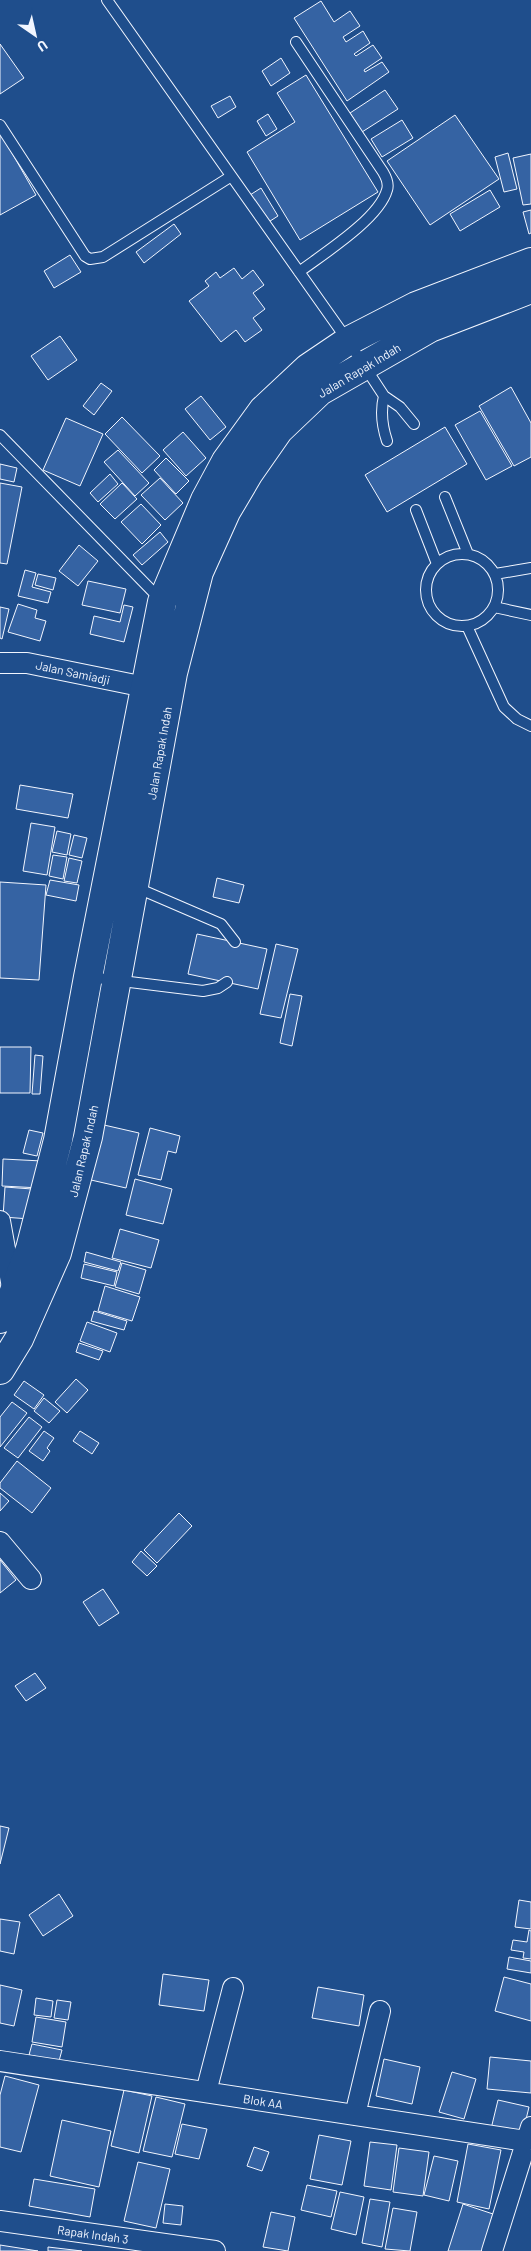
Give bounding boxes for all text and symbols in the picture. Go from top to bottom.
north arrow [10,10,60,60]
text: U [34,37,51,56]
street label: Jalan Rapak Indah [315,340,403,400]
street label: Jalan Samiadji [35,657,111,687]
street label: Jalan Rapak Indah [144,705,174,801]
street label: Jalan Rapak Indah [66,1104,100,1198]
street label: Blok AA [242,2091,284,2111]
street label: Rapak Indah 3 [56,2222,130,2246]

